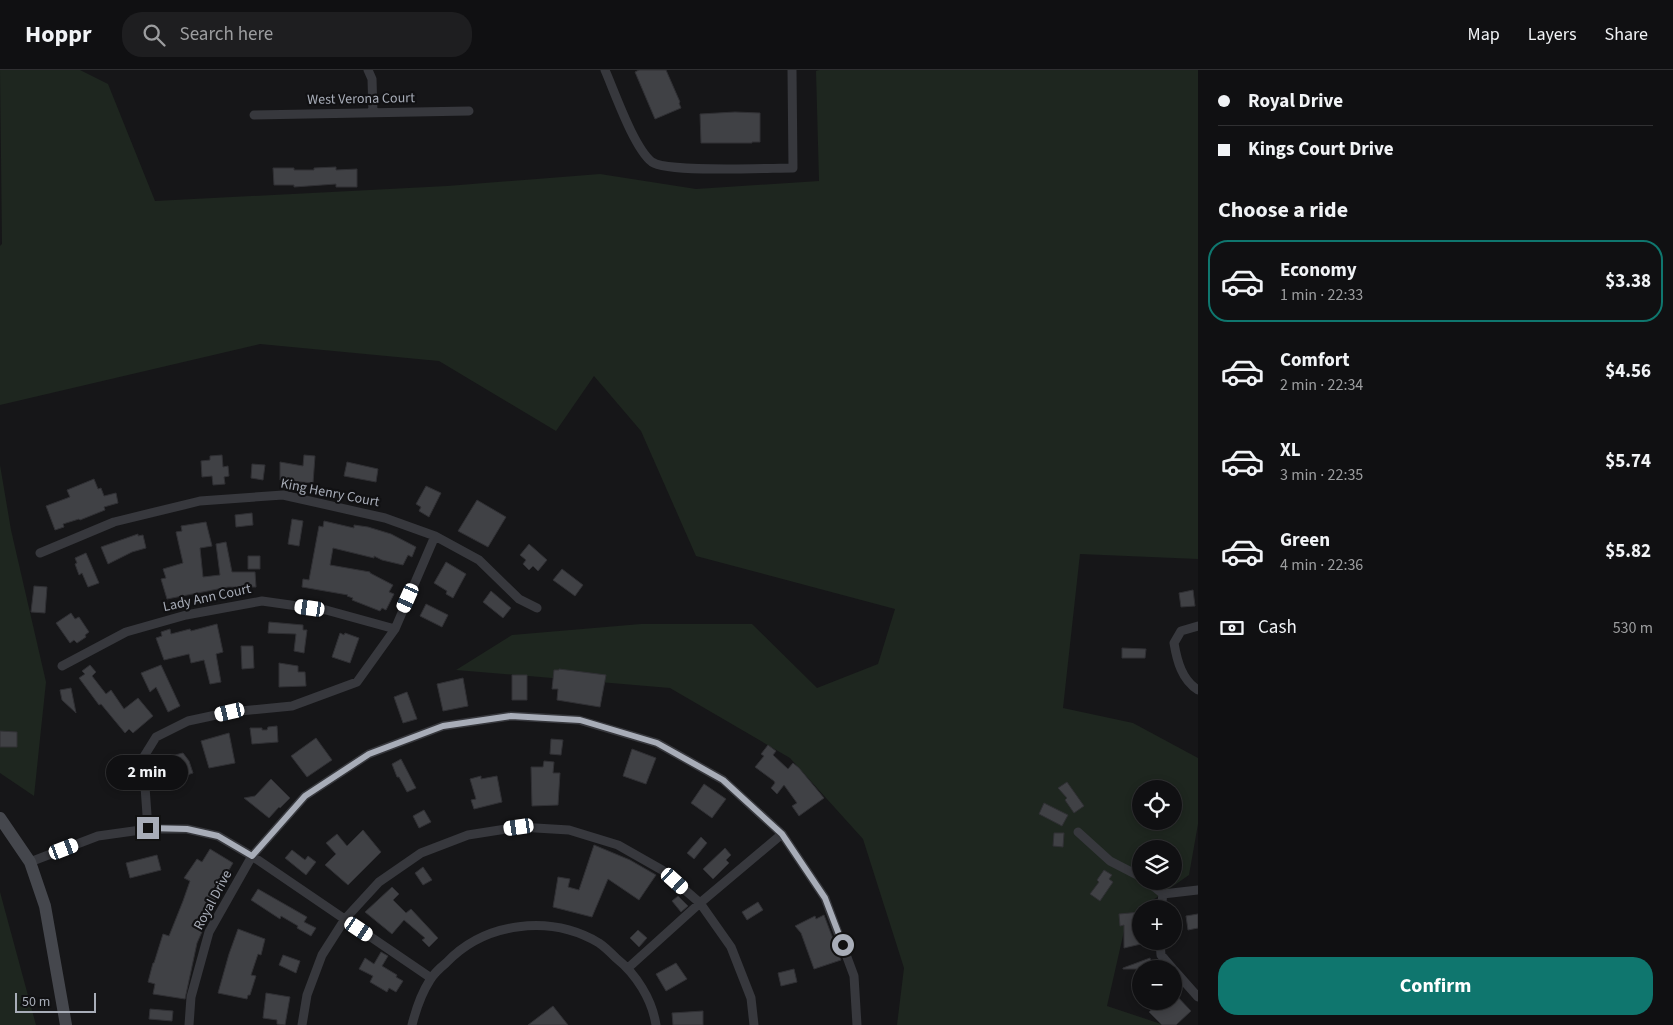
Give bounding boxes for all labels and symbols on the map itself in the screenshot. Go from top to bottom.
street label: West Verona Court [307,88,415,110]
street label: King Henry Court [279,474,381,512]
street label: Lady Ann Court [161,579,253,617]
car [395,581,420,615]
car [294,598,325,618]
car [213,701,246,723]
callout: 2 min [107,756,189,790]
route end [137,817,159,839]
car [503,817,534,837]
car [47,837,80,861]
car [658,865,691,897]
street label: Royal Drive [189,866,237,934]
car [342,914,375,944]
route start [832,934,854,956]
scale bar [15,990,96,1013]

